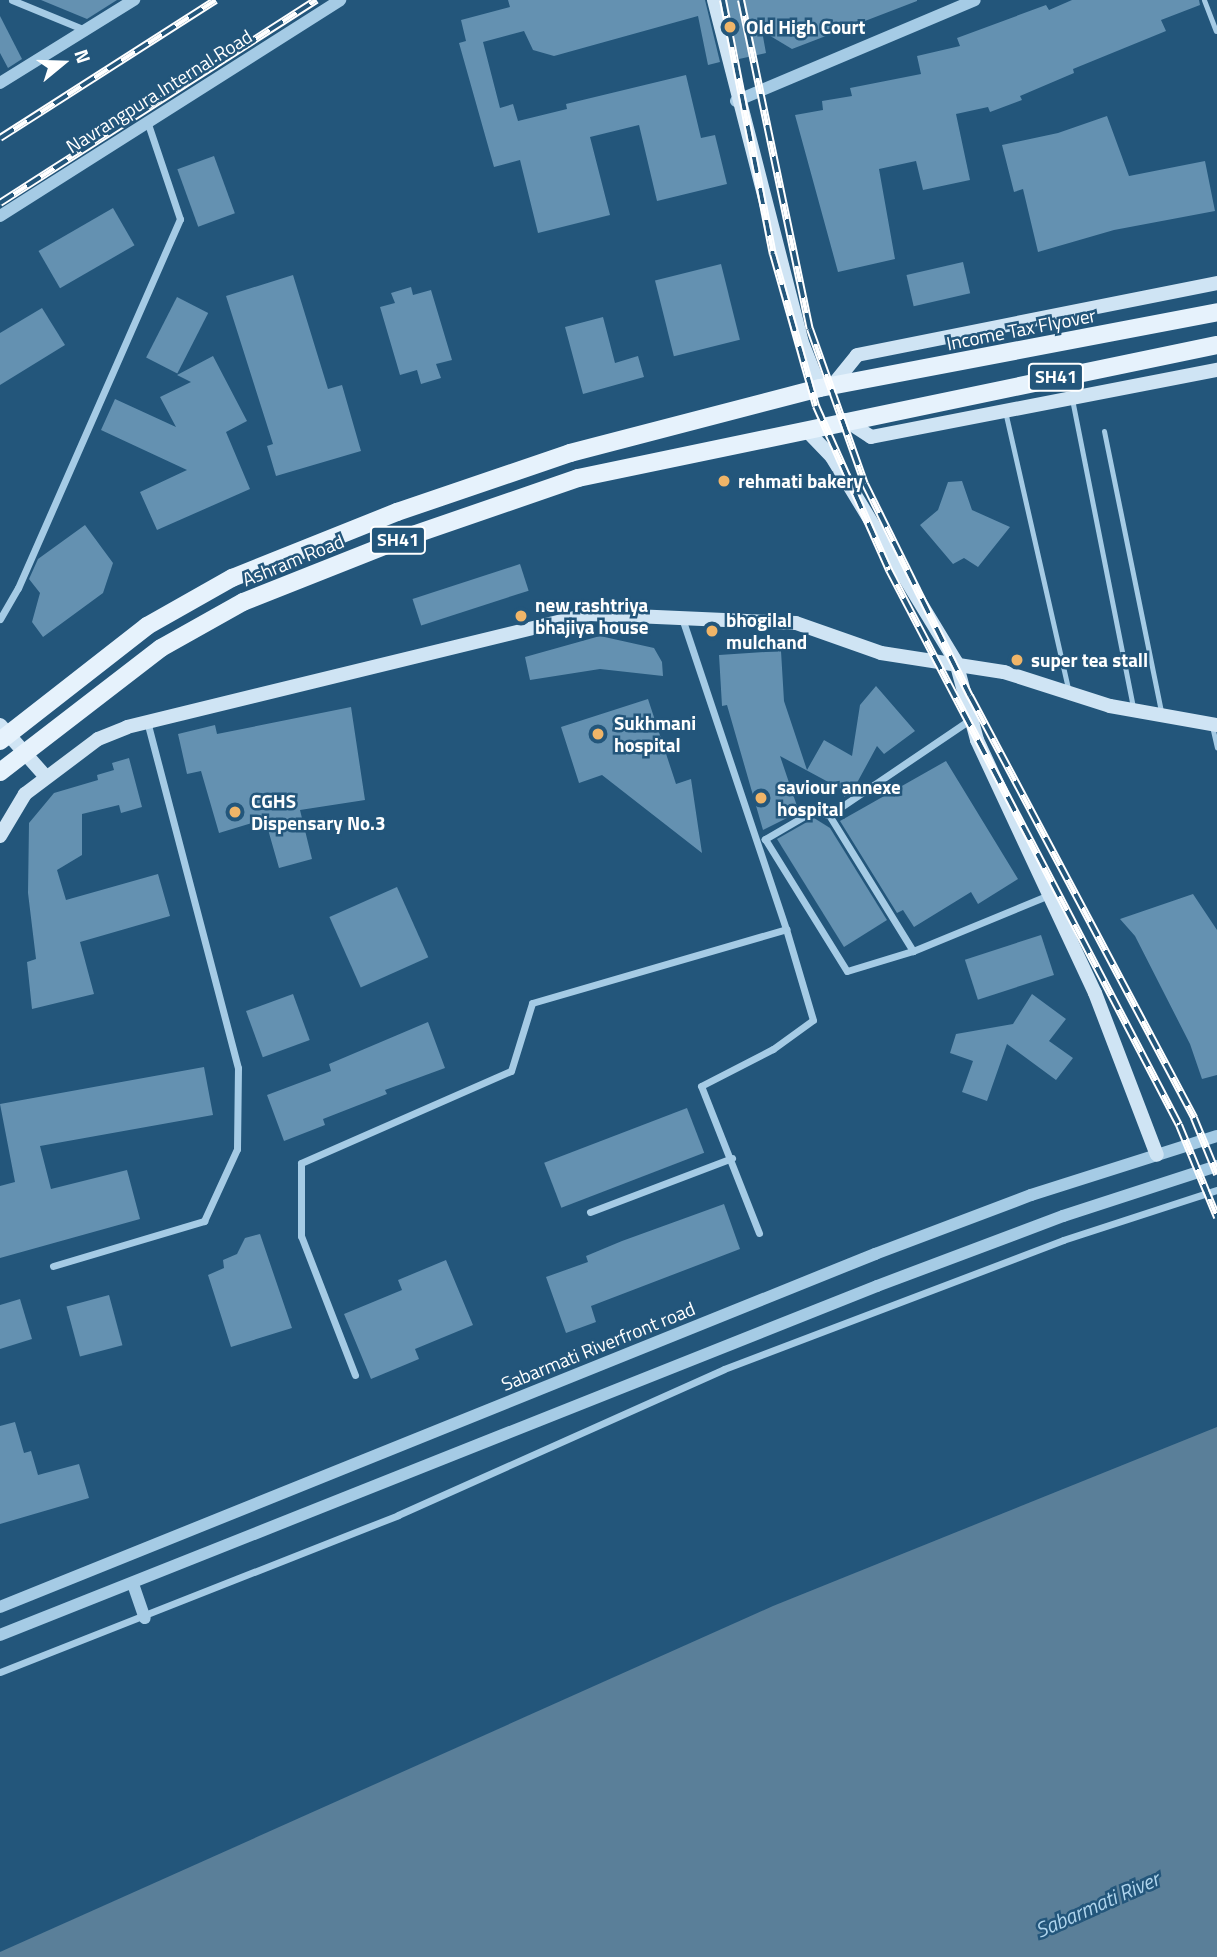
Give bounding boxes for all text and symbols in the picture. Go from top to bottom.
place label: Old High Court [746,16,865,38]
marker: Old High Court [720,17,740,37]
street label: Navrangpura Internal Road [62,24,256,158]
north arrow [28,28,98,98]
street label: Income Tax Flyover [944,303,1098,355]
road number: SH41 [1026,362,1086,391]
place label: rehmati bakery [738,470,863,492]
marker: rehmati bakery [716,473,732,489]
road number: SH41 [368,526,428,554]
street label: Ashram Road [239,529,347,591]
place label: new rashtriya bhajiya house [535,594,648,638]
marker: new rashtriya bhajiya house [513,608,529,624]
place label: bhogilal mulchand [726,609,807,653]
marker: bhogilal mulchand [704,623,720,639]
place label: super tea stall [1031,649,1148,671]
marker: super tea stall [1009,652,1025,668]
place label: Sukhmani hospital [614,712,696,756]
marker: Sukhmani hospital [588,724,608,744]
place label: saviour annexe hospital [777,776,901,820]
marker: saviour annexe hospital [751,788,771,808]
place label: CGHS Dispensary No.3 [251,790,386,834]
marker: CGHS Dispensary No.3 [225,802,245,822]
street label: Sabarmati Riverfront road [498,1297,698,1395]
water label: Sabarmati River [1031,1865,1163,1943]

